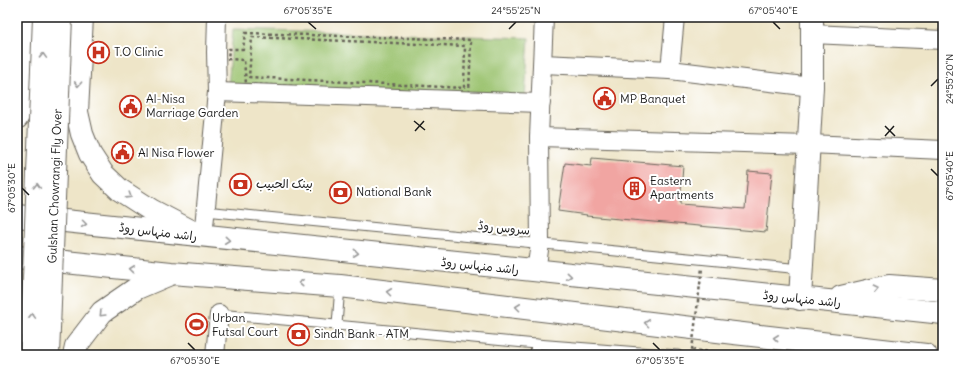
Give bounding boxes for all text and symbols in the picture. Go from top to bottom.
text: 67°05'35"E [284,4,333,17]
text: 24°55'25"N [491,4,541,17]
text: 67°05'40"E [748,4,798,17]
hospital icon: T.O Clinic [86,39,112,65]
place label: T.O Clinic [114,44,163,59]
one-way arrow [38,53,47,59]
text: 24°55'20"N [943,54,956,104]
one-way arrow [74,81,83,87]
public building icon: MP Banquet [591,86,617,112]
place label: Al-Nisa Marriage Garden [146,91,239,120]
place label: MP Banquet [620,91,686,106]
public building icon: Al-Nisa Marriage Garden [117,93,143,119]
street label: Gulshan Chowrangi Fly Over [44,108,65,264]
public building icon: Al Nisa Flower [109,140,135,166]
place label: Al Nisa Flower [138,145,214,160]
text: 67°05'40"E [943,151,956,201]
text: 67°05'30"E [5,163,18,213]
bank icon: بينک الحبيب [227,171,253,197]
place label: Eastern Apartments [650,173,714,202]
building icon: Eastern Apartments [622,175,648,201]
place label: بينک الحبيب [256,176,313,192]
bank icon: National Bank [328,179,354,205]
one-way arrow [33,183,42,189]
place label: National Bank [356,184,432,199]
one-way arrow [125,191,132,199]
street label: سروس روڈ [477,217,531,239]
one-way arrow [81,219,87,228]
street label: راشد منہاس روڈ [118,219,198,245]
one-way arrow [224,235,230,244]
one-way arrow [353,249,359,258]
street label: راشد منہاس روڈ [440,254,520,278]
one-way arrow [129,265,135,274]
one-way arrow [566,271,572,280]
one-way arrow [298,278,305,287]
one-way arrow [872,285,879,294]
one-way arrow [386,287,392,296]
street label: راشد منہاس روڈ [762,287,842,311]
one-way arrow [515,303,521,312]
one-way arrow [99,309,107,317]
place label: Urban Futsal Court [212,310,278,339]
sports icon: Urban Futsal Court [183,312,209,338]
one-way arrow [28,313,36,319]
one-way arrow [644,318,650,327]
bank icon: Sindh Bank - ATM [285,321,311,347]
place label: Sindh Bank - ATM [314,326,409,341]
one-way arrow [773,334,779,343]
text: 67°05'30"E [170,354,220,367]
text: 67°05'35"E [636,354,685,367]

